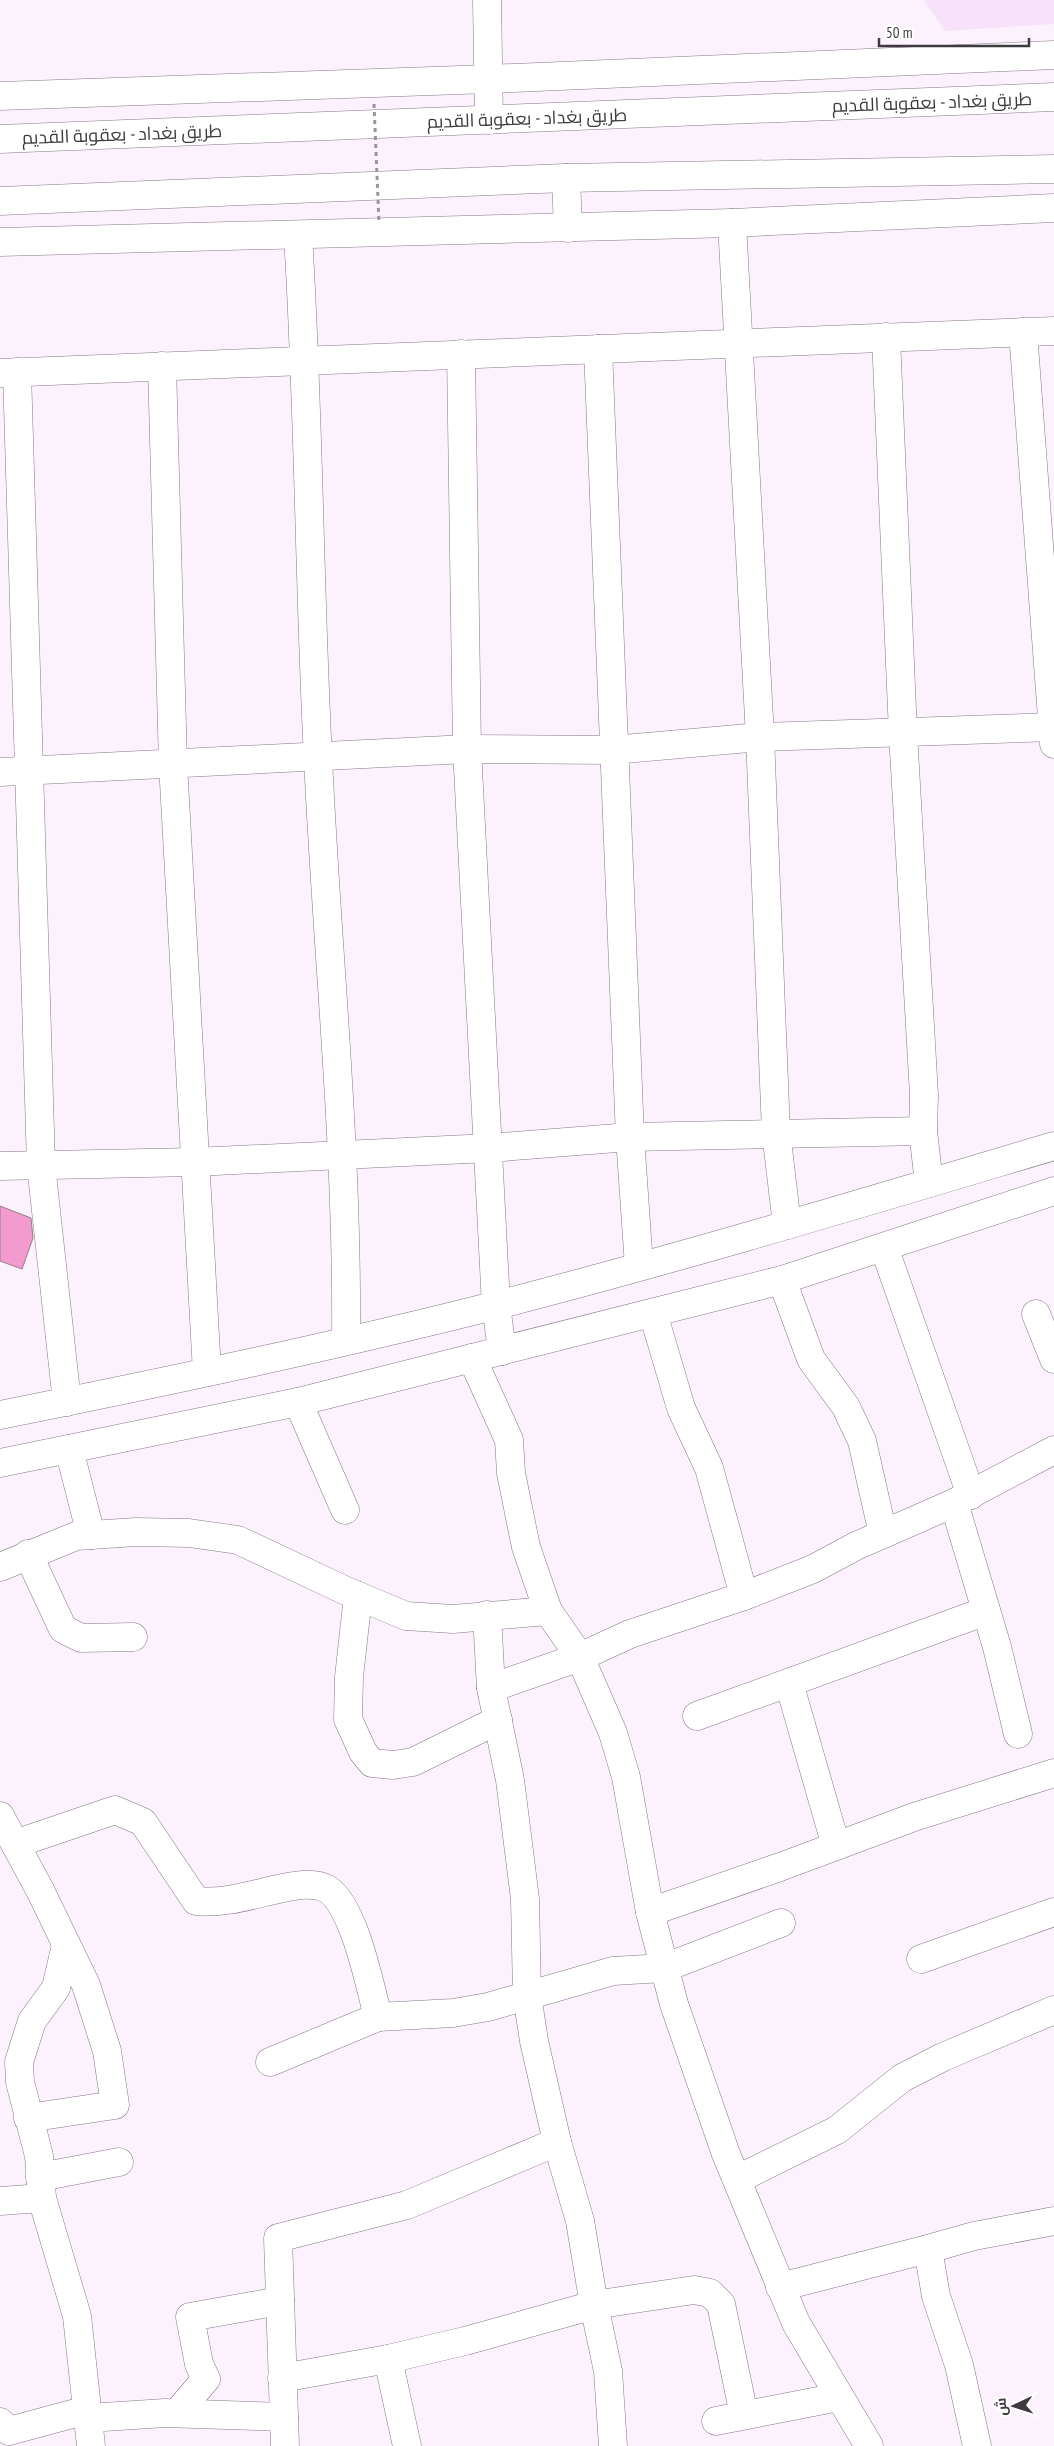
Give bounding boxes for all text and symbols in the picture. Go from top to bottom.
scale bar [879,15,1029,47]
text: 50 m [886,23,912,42]
street label: طريق بغداد - بعقوبة القديم [831,87,1033,118]
street label: طريق بغداد - بعقوبة القديم [426,103,628,134]
street label: طريق بغداد - بعقوبة القديم [21,119,223,150]
north arrow [989,2381,1039,2431]
text: ش [991,2397,1011,2416]

